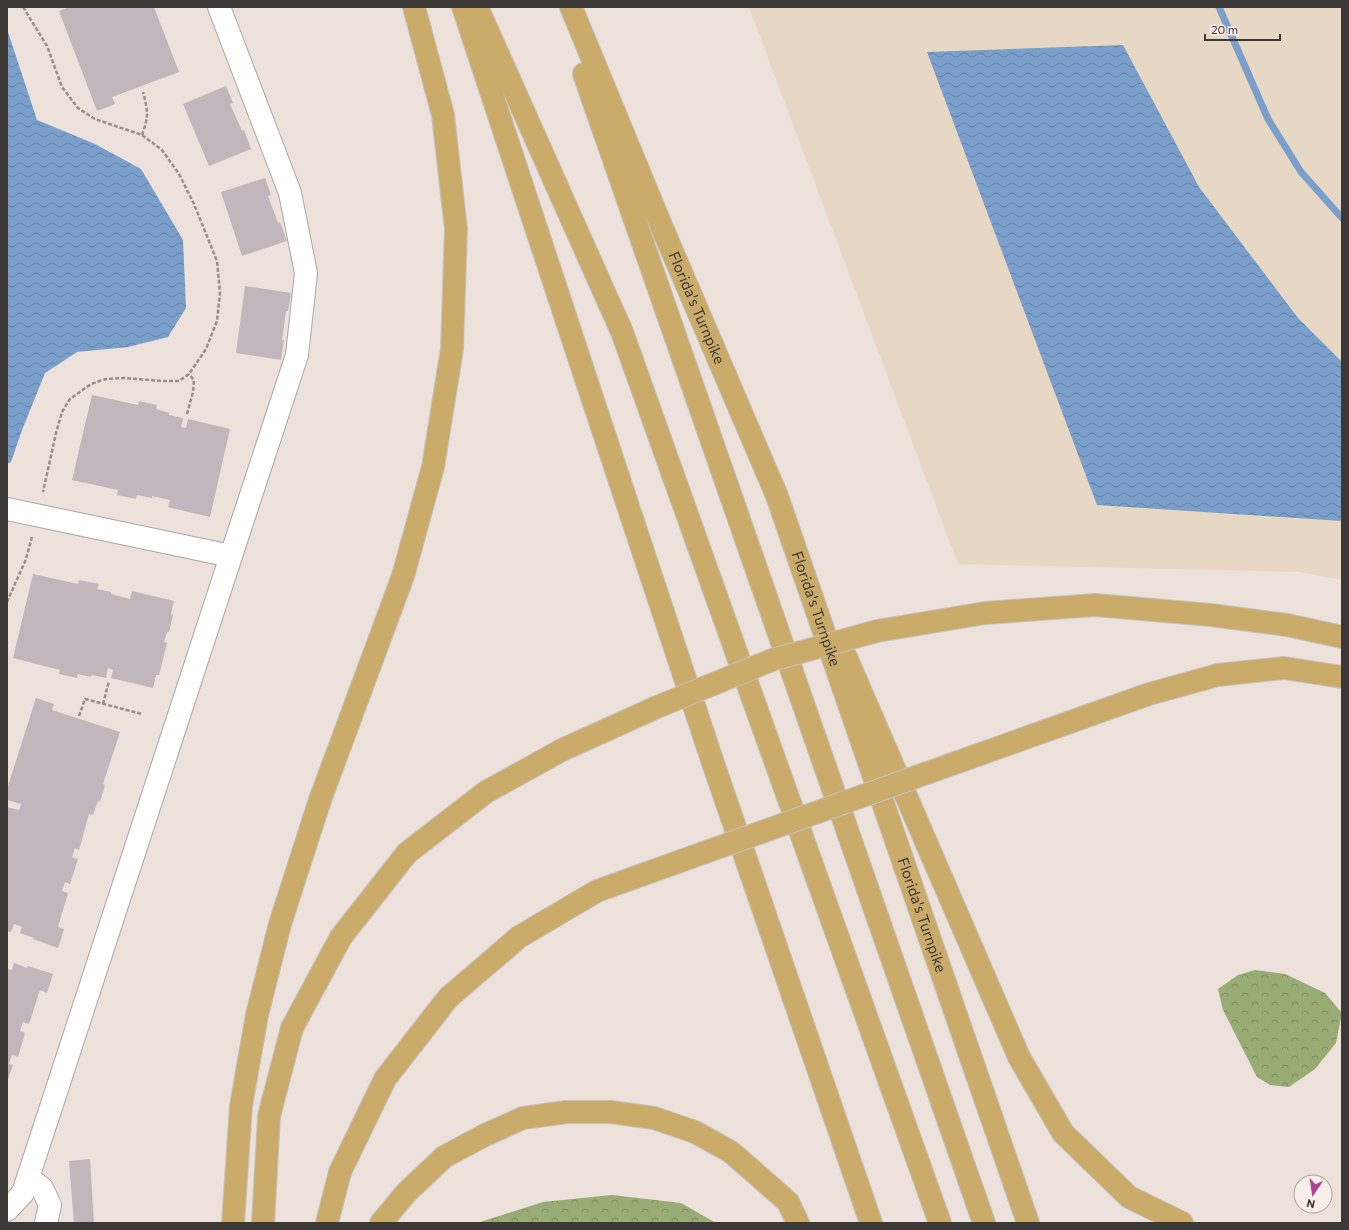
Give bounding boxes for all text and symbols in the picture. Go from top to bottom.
scale bar [1205,16,1280,42]
text: 20 m [1211,22,1238,36]
street label: Florida's Turnpike [665,249,729,366]
street label: Florida's Turnpike [789,549,845,668]
street label: Florida's Turnpike [894,855,951,975]
north arrow [1293,1174,1333,1214]
text: N [1305,1197,1316,1211]

